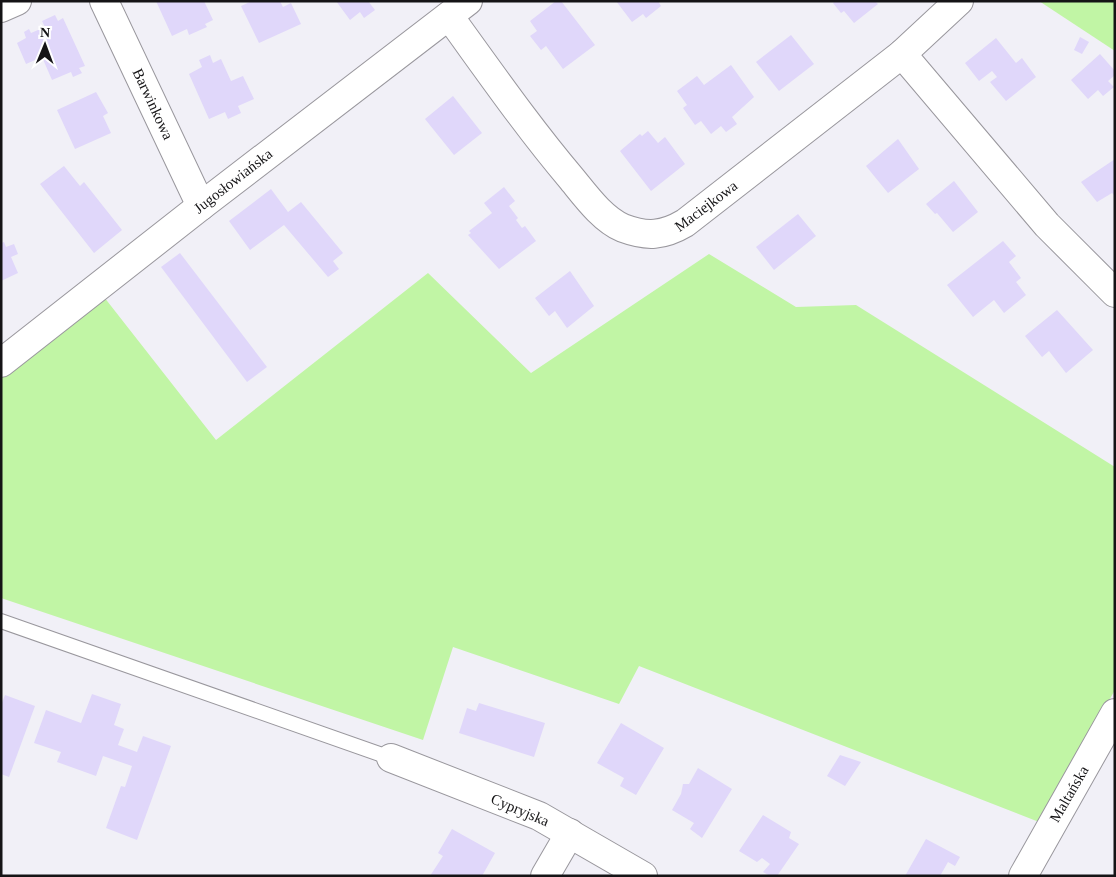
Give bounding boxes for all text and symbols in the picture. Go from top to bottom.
north arrow [20,20,70,70]
text: N [40,25,50,40]
street label: Barwinkowa [130,66,177,142]
street label: Jugosłowiańska [191,145,276,217]
street label: Maciejkowa [672,177,741,235]
street label: Maltańska [1046,763,1092,825]
street label: Cypryjska [488,791,552,830]

